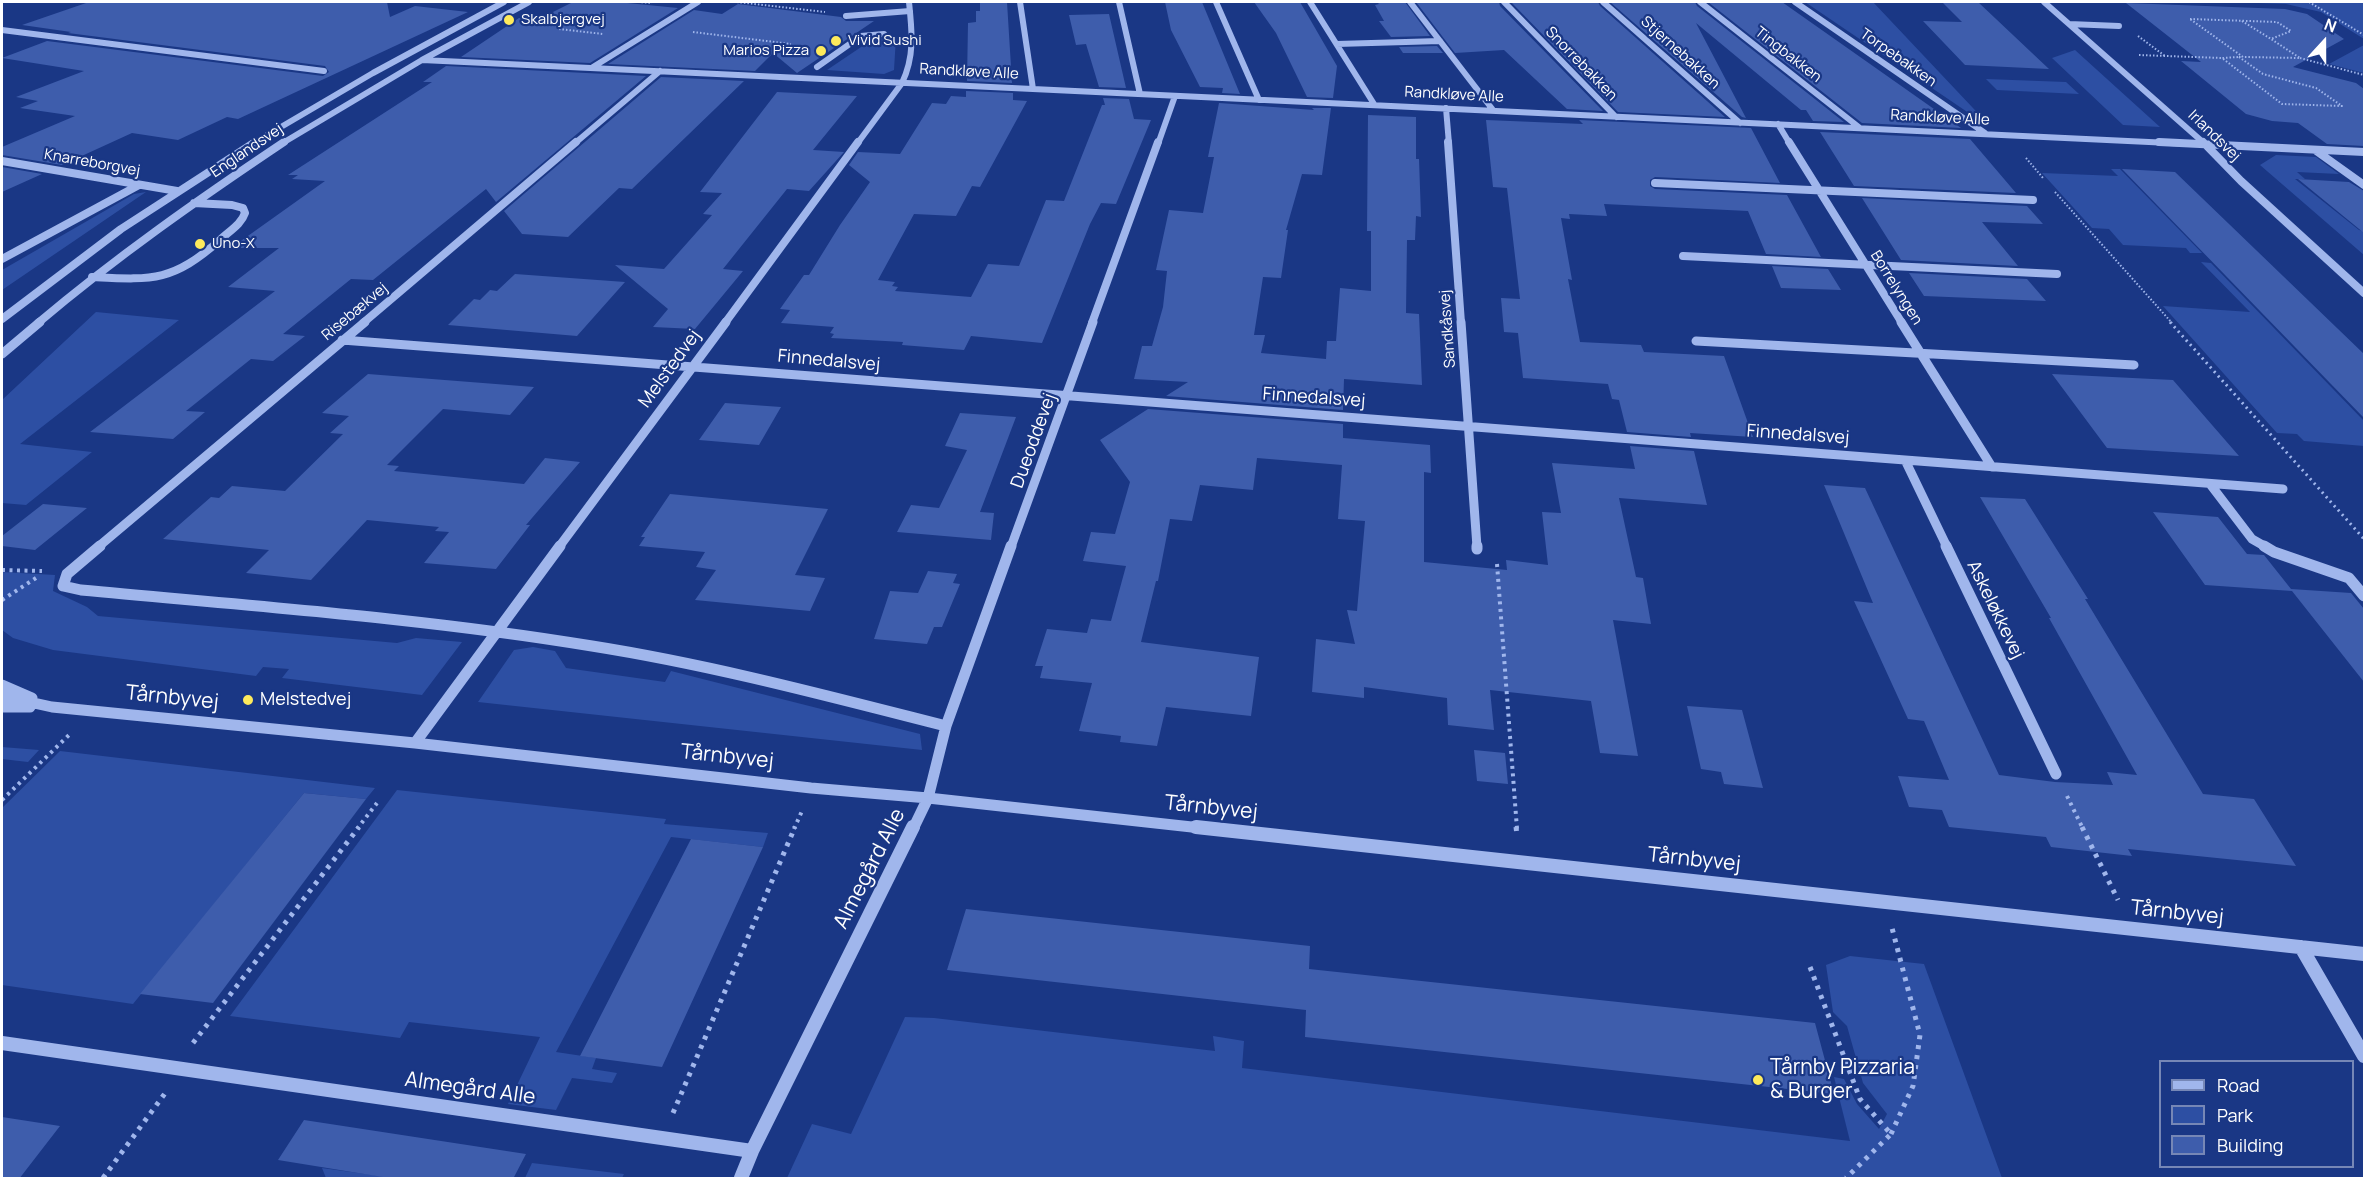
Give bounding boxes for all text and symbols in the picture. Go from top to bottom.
place label: Skalbjergvej [521,11,605,29]
north arrow [2294,12,2354,72]
marker: Skalbjergvej [502,13,516,27]
street label: Stjernebakken [1637,13,1723,93]
text: N [2321,13,2340,38]
street label: Snorrebakken [1541,23,1621,105]
street label: Tingbakken [1751,23,1825,87]
street label: Torpebakken [1856,25,1940,91]
place label: Vivid Sushi [848,32,922,50]
marker: Vivid Sushi [829,34,843,48]
place label: Marios Pizza [723,42,809,60]
marker: Marios Pizza [814,44,828,58]
street label: Randkløve Alle [919,60,1019,84]
street label: Randkløve Alle [1404,83,1504,107]
street label: Randkløve Alle [1890,106,1990,130]
street label: Irlandsvej [2184,107,2244,165]
street label: Englandsvej [207,120,287,182]
street label: Knarreborgvej [43,146,141,180]
place label: Uno-X [212,235,255,253]
marker: Uno-X [193,237,207,251]
street label: Borrelyngen [1866,248,1926,328]
street label: Risebækvej [319,279,391,345]
street label: Sandkåsvej [1436,289,1460,369]
street label: Melstedvej [634,326,706,412]
street label: Finnedalsvej [777,346,881,376]
street label: Finnedalsvej [1262,384,1366,412]
street label: Dueoddevej [1007,391,1061,491]
street label: Finnedalsvej [1746,421,1850,449]
street label: Askeløkkevej [1962,557,2028,663]
street label: Tårnbyvej [124,681,220,715]
place label: Melstedvej [260,689,351,711]
marker: Melstedvej [241,693,255,707]
street label: Tårnbyvej [679,740,775,774]
street label: Tårnbyvej [1163,791,1259,825]
street label: Almegård Alle [829,805,911,933]
street label: Tårnbyvej [1646,843,1742,877]
street label: Tårnbyvej [2129,896,2225,930]
place label: Tårnby Pizzaria & Burger [1770,1055,1915,1105]
legend [2159,1060,2354,1168]
street label: Almegård Alle [403,1067,537,1111]
marker: Tårnby Pizzaria & Burger [1751,1073,1765,1087]
text: Road [2217,1073,2260,1097]
text: Park [2217,1103,2253,1127]
text: Building [2217,1133,2283,1157]

